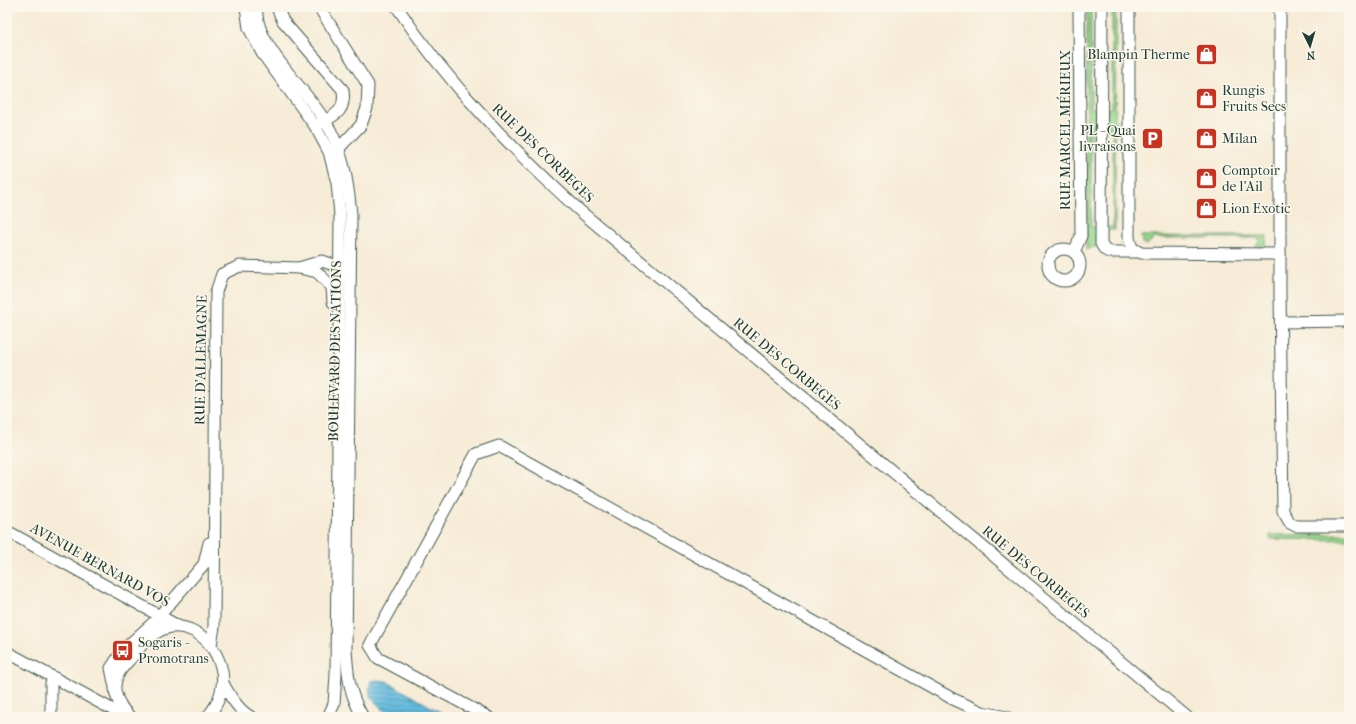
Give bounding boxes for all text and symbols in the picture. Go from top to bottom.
north arrow [1290,26,1330,66]
shop icon: Blampin Therme [1193,41,1219,67]
place label: Blampin Therme [1087,46,1190,63]
text: N [1305,49,1316,62]
street label: RUE MARCEL MÉRIEUX [1056,50,1074,210]
place label: Rungis Fruits Secs [1222,82,1286,115]
shop icon: Rungis Fruits Secs [1193,85,1219,111]
street label: RUE DES CORBEGES [488,100,598,206]
place label: PL - Quai livraisons [1078,122,1136,155]
parking icon: PL - Quai livraisons [1139,125,1165,151]
shop icon: Milan [1193,125,1219,151]
place label: Milan [1222,130,1257,147]
place label: Comptoir de l'Ail [1222,162,1280,195]
shop icon: Comptoir de l'Ail [1193,165,1219,191]
shop icon: Lion Exotic [1193,195,1219,221]
place label: Lion Exotic [1222,200,1290,217]
street label: BOULEVARD DES NATIONS [325,260,345,442]
street label: RUE D'ALLEMAGNE [191,294,211,425]
street label: RUE DES CORBEGES [730,314,844,414]
street label: AVENUE BERNARD VOS [26,519,173,611]
street label: RUE DES CORBEGES [979,522,1093,622]
place label: Sogaris - Promotrans [138,634,209,667]
bus stop icon: Sogaris - Promotrans [110,637,136,663]

